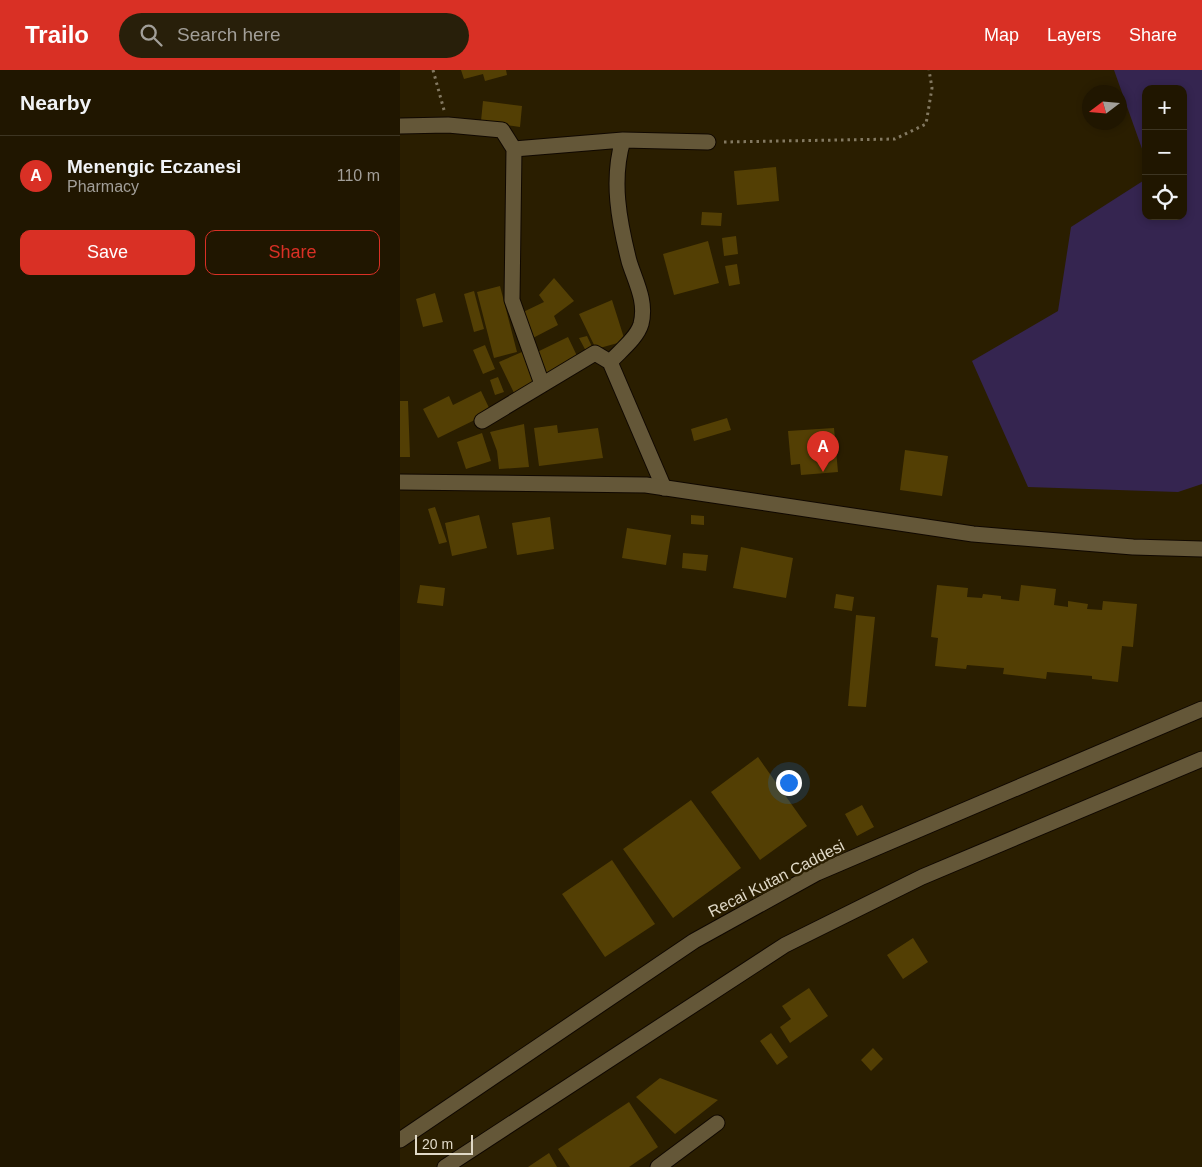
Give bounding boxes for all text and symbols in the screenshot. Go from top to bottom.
search box [119,13,469,58]
text: Trailo [25,21,89,48]
icon: search [137,21,165,49]
text: Search here [177,24,281,45]
text: Map [984,25,1019,45]
text: Layers [1047,25,1101,45]
text: Share [1129,25,1177,45]
north arrow [1082,85,1127,130]
map controls [1142,85,1187,220]
button: + [1142,85,1187,130]
text: Nearby [20,91,91,114]
button: − [1142,130,1187,175]
text: Menengic Eczanesi [67,156,241,177]
text: A [30,167,42,184]
text: 110 m [337,167,380,184]
button: locate [1142,175,1187,220]
text: Pharmacy [67,178,139,195]
button: Save [20,230,195,275]
button: Share [205,230,380,275]
pin: A [807,431,839,472]
your location [776,770,802,796]
street label: Recai Kutan Caddesi [705,837,847,920]
scale bar [415,1132,472,1155]
text: 20 m [422,1136,453,1152]

